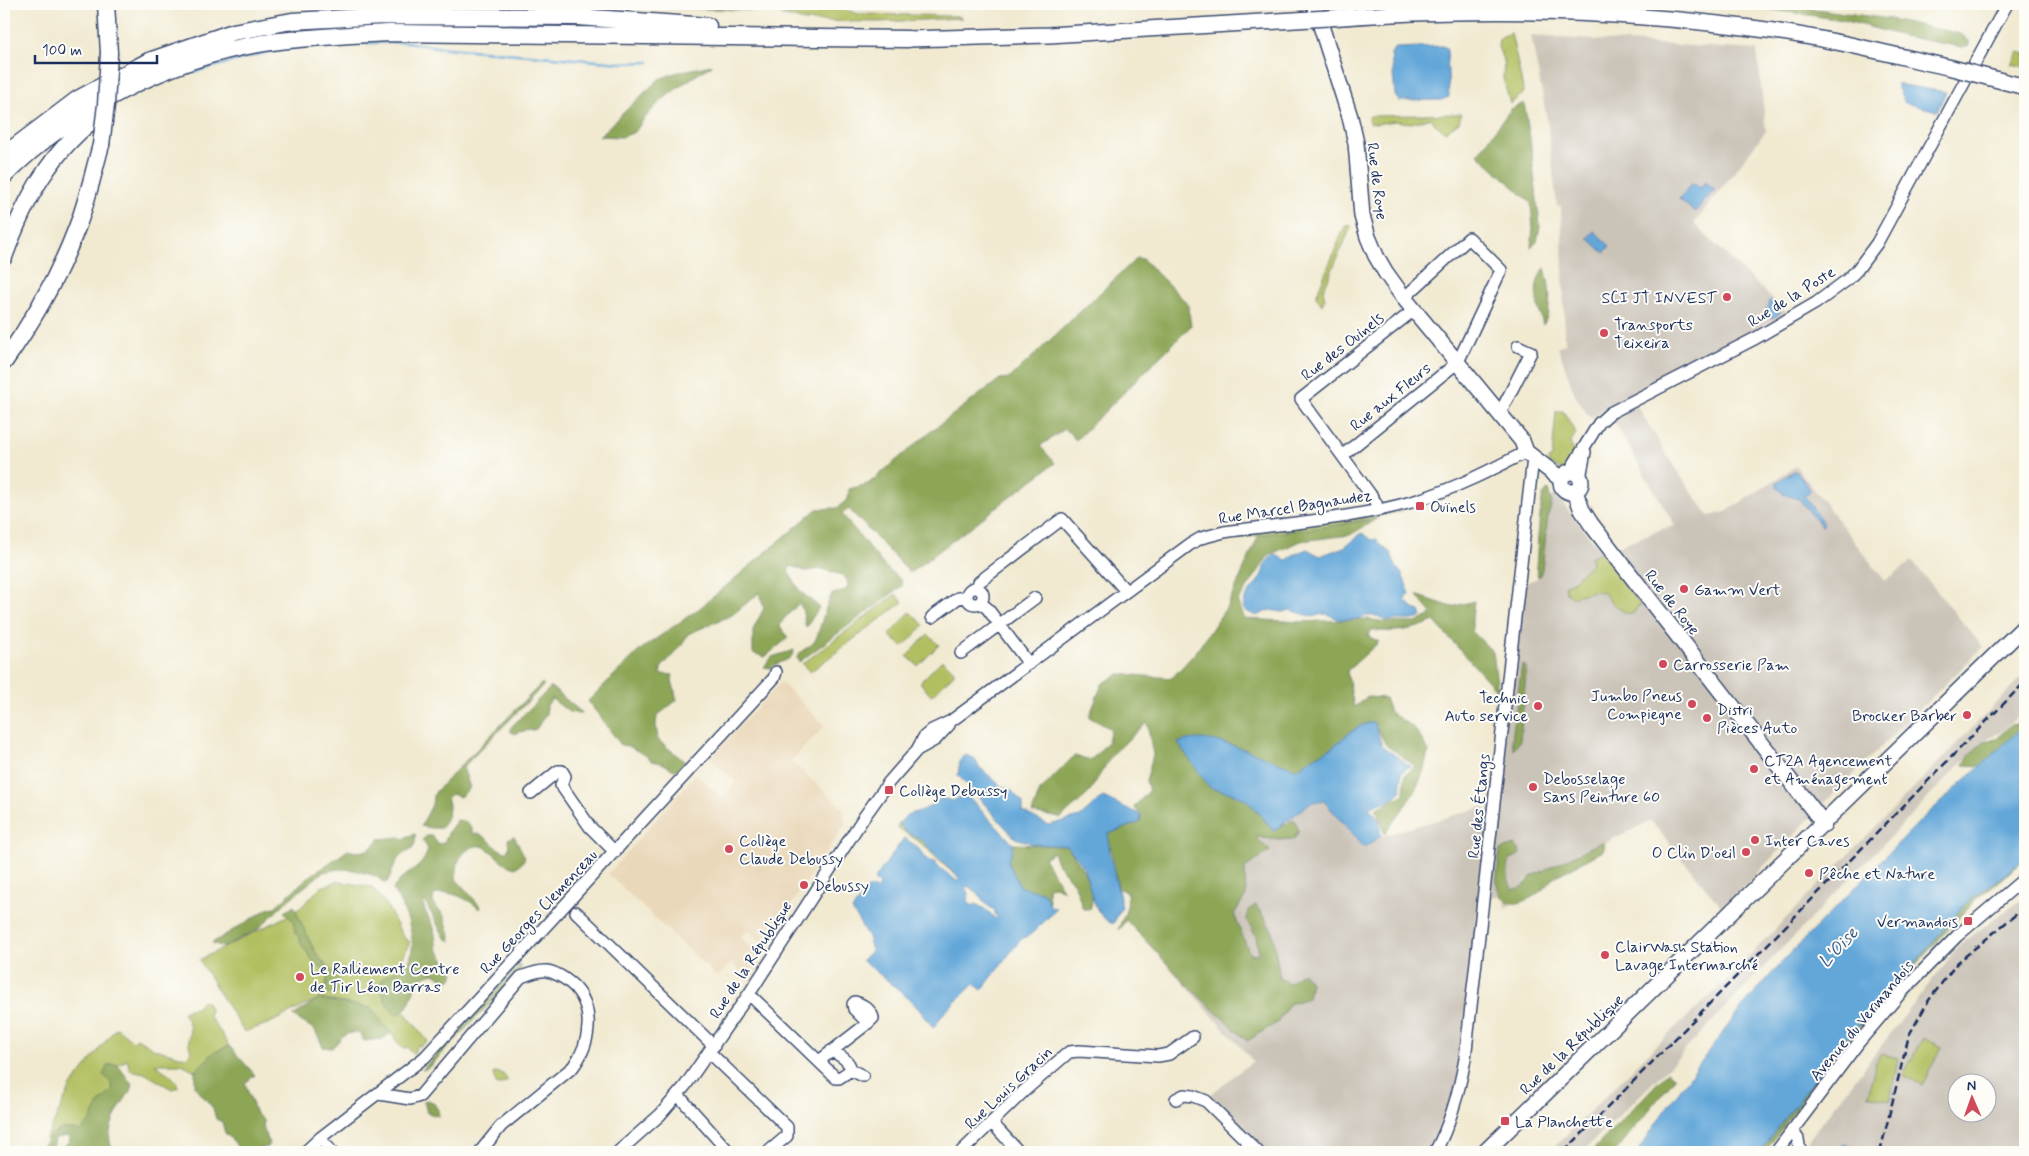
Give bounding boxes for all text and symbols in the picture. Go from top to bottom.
scale bar [35,32,158,64]
text: 100 m [42,41,82,61]
street label: Rue de Roye [1361,141,1392,221]
street label: Rue de la Poste [1744,262,1840,333]
place label: SCI JT INVEST [1601,288,1718,309]
marker: SCI JT INVEST [1721,291,1733,303]
street label: Rue des Ouinels [1297,308,1389,386]
place label: Transports Teixeira [1614,315,1693,354]
marker: Transports Teixeira [1598,327,1610,339]
street label: Rue aux Fleurs [1346,358,1436,436]
street label: Rue Marcel Bagnaudez [1217,485,1374,531]
place label: Ouïnels [1430,497,1476,518]
marker: Ouïnels [1414,500,1426,512]
street label: Rue de Roye [1640,566,1704,640]
place label: Gamm Vert [1694,580,1781,601]
marker: Gamm Vert [1678,583,1690,595]
place label: Carrosserie Pam [1673,655,1790,676]
marker: Carrosserie Pam [1657,658,1669,670]
place label: Jumbo Pneus Compiegne [1591,686,1682,725]
place label: Technic Auto service [1444,688,1528,727]
marker: Jumbo Pneus Compiegne [1686,698,1698,710]
marker: Technic Auto service [1532,700,1544,712]
place label: Distri Pièces Auto [1717,700,1797,739]
place label: Brocker Barber [1852,706,1957,727]
marker: Brocker Barber [1961,709,1973,721]
marker: Distri Pièces Auto [1701,712,1713,724]
place label: CT2A Agencement et Aménagement [1764,751,1893,791]
street label: Rue des Étangs [1464,753,1496,860]
marker: CT2A Agencement et Aménagement [1748,763,1760,775]
place label: Debosselage Sans Peinture 60 [1543,769,1660,808]
place label: Collège Debussy [899,781,1007,802]
marker: Debosselage Sans Peinture 60 [1527,781,1539,793]
marker: Collège Debussy [883,784,895,796]
place label: Collège Claude Debussy [739,831,843,870]
place label: Inter Caves [1765,831,1849,852]
marker: Inter Caves [1749,834,1761,846]
marker: Collège Claude Debussy [723,843,735,855]
place label: O Clin D'oeil [1652,843,1736,864]
street label: Rue Georges Clemenceau [476,845,603,980]
marker: O Clin D'oeil [1740,846,1752,858]
place label: Pêche et Nature [1819,864,1935,885]
marker: Pêche et Nature [1803,867,1815,879]
place label: Debussy [814,876,869,897]
marker: Debussy [798,879,810,891]
street label: Rue de la République [705,897,797,1023]
place label: Vermandois [1877,912,1958,933]
marker: Vermandois [1962,915,1974,927]
water label: L'Oise [1814,922,1864,973]
place label: ClairWash Station Lavage Intermarché [1615,937,1758,977]
marker: ClairWash Station Lavage Intermarché [1599,949,1611,961]
street label: Avenue du Vermandois [1805,956,1919,1086]
place label: Le Ralliement Centre de Tir Léon Barras [310,959,460,998]
marker: Le Ralliement Centre de Tir Léon Barras [294,971,306,983]
street label: Rue de la République [1516,990,1629,1100]
street label: Rue Louis Gracin [961,1042,1057,1134]
north arrow [1946,1074,1996,1124]
text: N [1967,1077,1977,1095]
place label: La Planchette [1515,1112,1613,1133]
marker: La Planchette [1499,1115,1511,1127]

